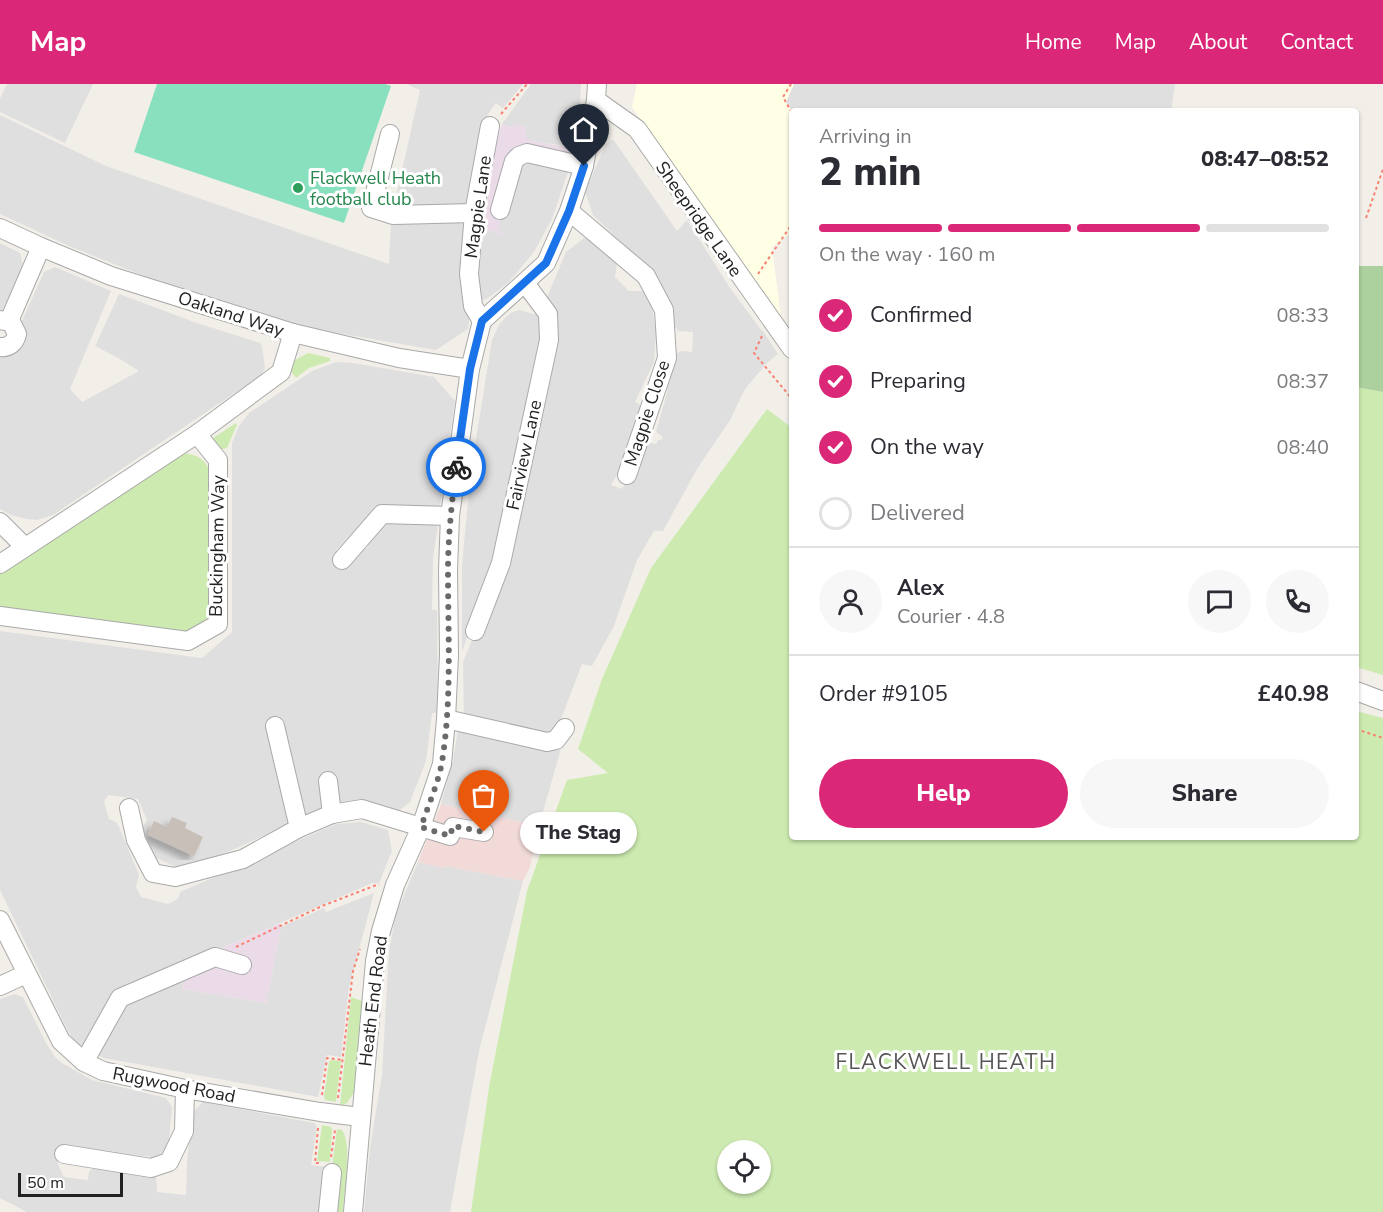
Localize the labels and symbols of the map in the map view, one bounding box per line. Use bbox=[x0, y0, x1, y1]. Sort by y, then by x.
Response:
pin bbox=[558, 104, 609, 166]
street label: Magpie Lane bbox=[459, 154, 497, 260]
street label: Sheepridge Lane bbox=[650, 156, 748, 282]
place label: Flackwell Heath football club bbox=[310, 166, 441, 211]
marker: Flackwell Heath football club bbox=[291, 181, 305, 195]
street label: Oakland Way bbox=[175, 286, 288, 343]
street label: Magpie Close bbox=[619, 357, 675, 469]
street label: Fairview Lane bbox=[501, 398, 547, 512]
courier bbox=[426, 437, 486, 497]
street label: Buckingham Way bbox=[204, 474, 230, 617]
pin bbox=[458, 770, 509, 832]
callout: The Stag bbox=[520, 811, 637, 853]
street label: Heath End Road bbox=[353, 934, 393, 1068]
district label: FLACKWELL HEATH bbox=[836, 1048, 1056, 1076]
street label: Rugwood Road bbox=[110, 1061, 238, 1109]
scale bar bbox=[18, 1170, 123, 1198]

